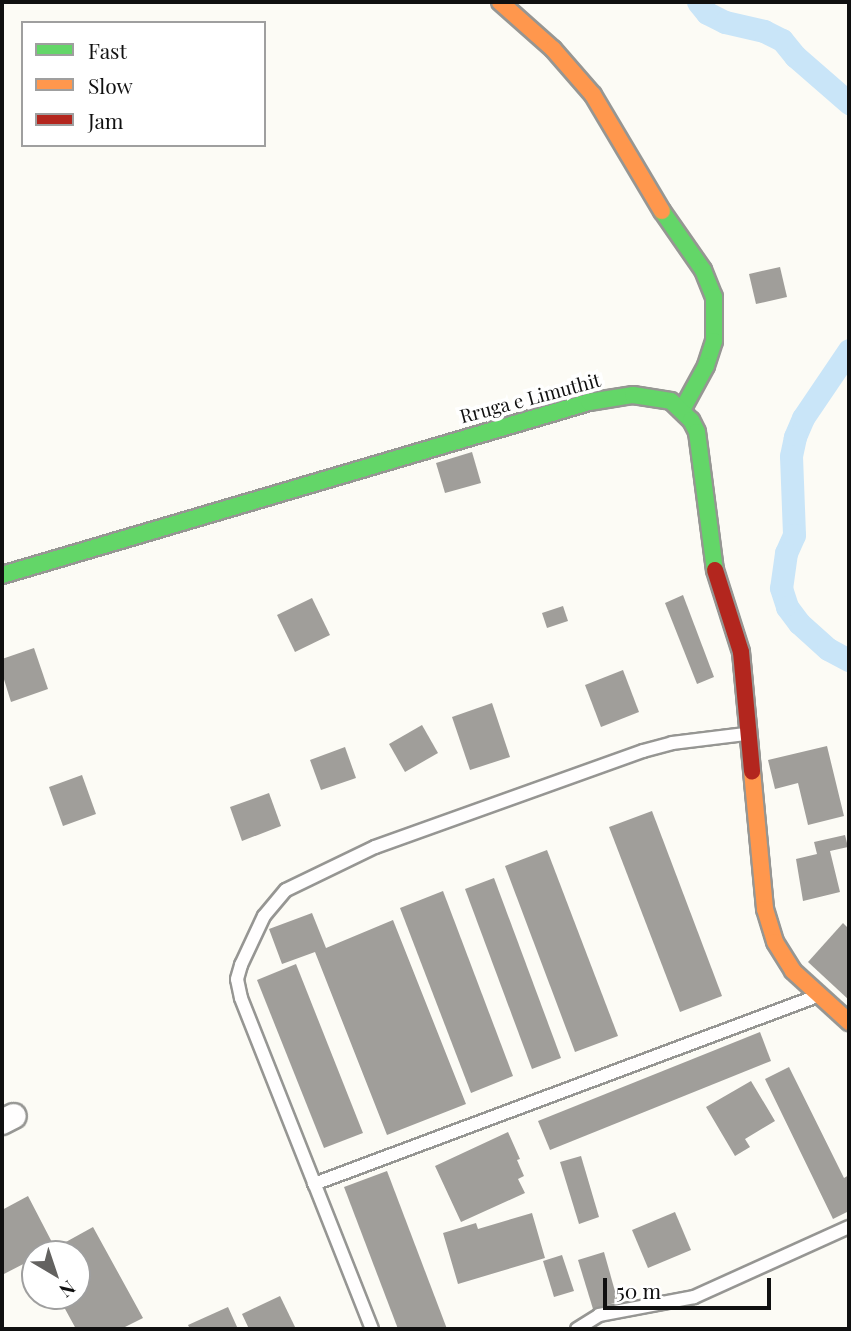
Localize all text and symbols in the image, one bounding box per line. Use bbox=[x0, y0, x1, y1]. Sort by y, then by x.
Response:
legend bbox=[21, 21, 266, 147]
text: Fast bbox=[88, 36, 127, 64]
text: Slow bbox=[88, 71, 133, 99]
text: Jam bbox=[88, 106, 124, 134]
street label: Rruga e Limuthit bbox=[457, 368, 603, 428]
north arrow bbox=[21, 1240, 91, 1310]
scale bar bbox=[606, 1264, 774, 1308]
text: N bbox=[54, 1275, 81, 1304]
text: 50 m bbox=[616, 1276, 661, 1304]

